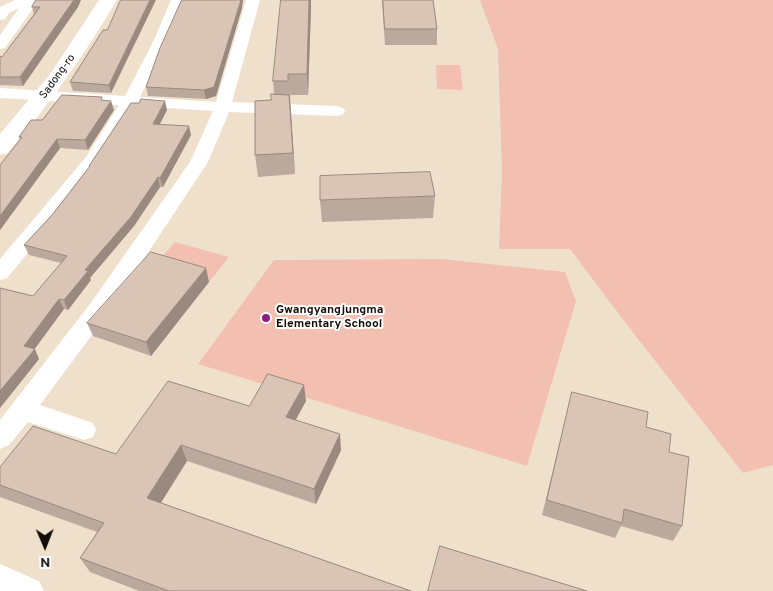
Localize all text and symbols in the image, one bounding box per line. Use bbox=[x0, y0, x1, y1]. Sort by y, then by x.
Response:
street label: Sadong-ro bbox=[37, 52, 79, 102]
place label: Gwangyangjungma Elementary School bbox=[276, 304, 384, 332]
marker: Gwangyangjungma Elementary School bbox=[260, 312, 272, 324]
north arrow bbox=[20, 521, 70, 571]
text: N bbox=[40, 553, 50, 570]

